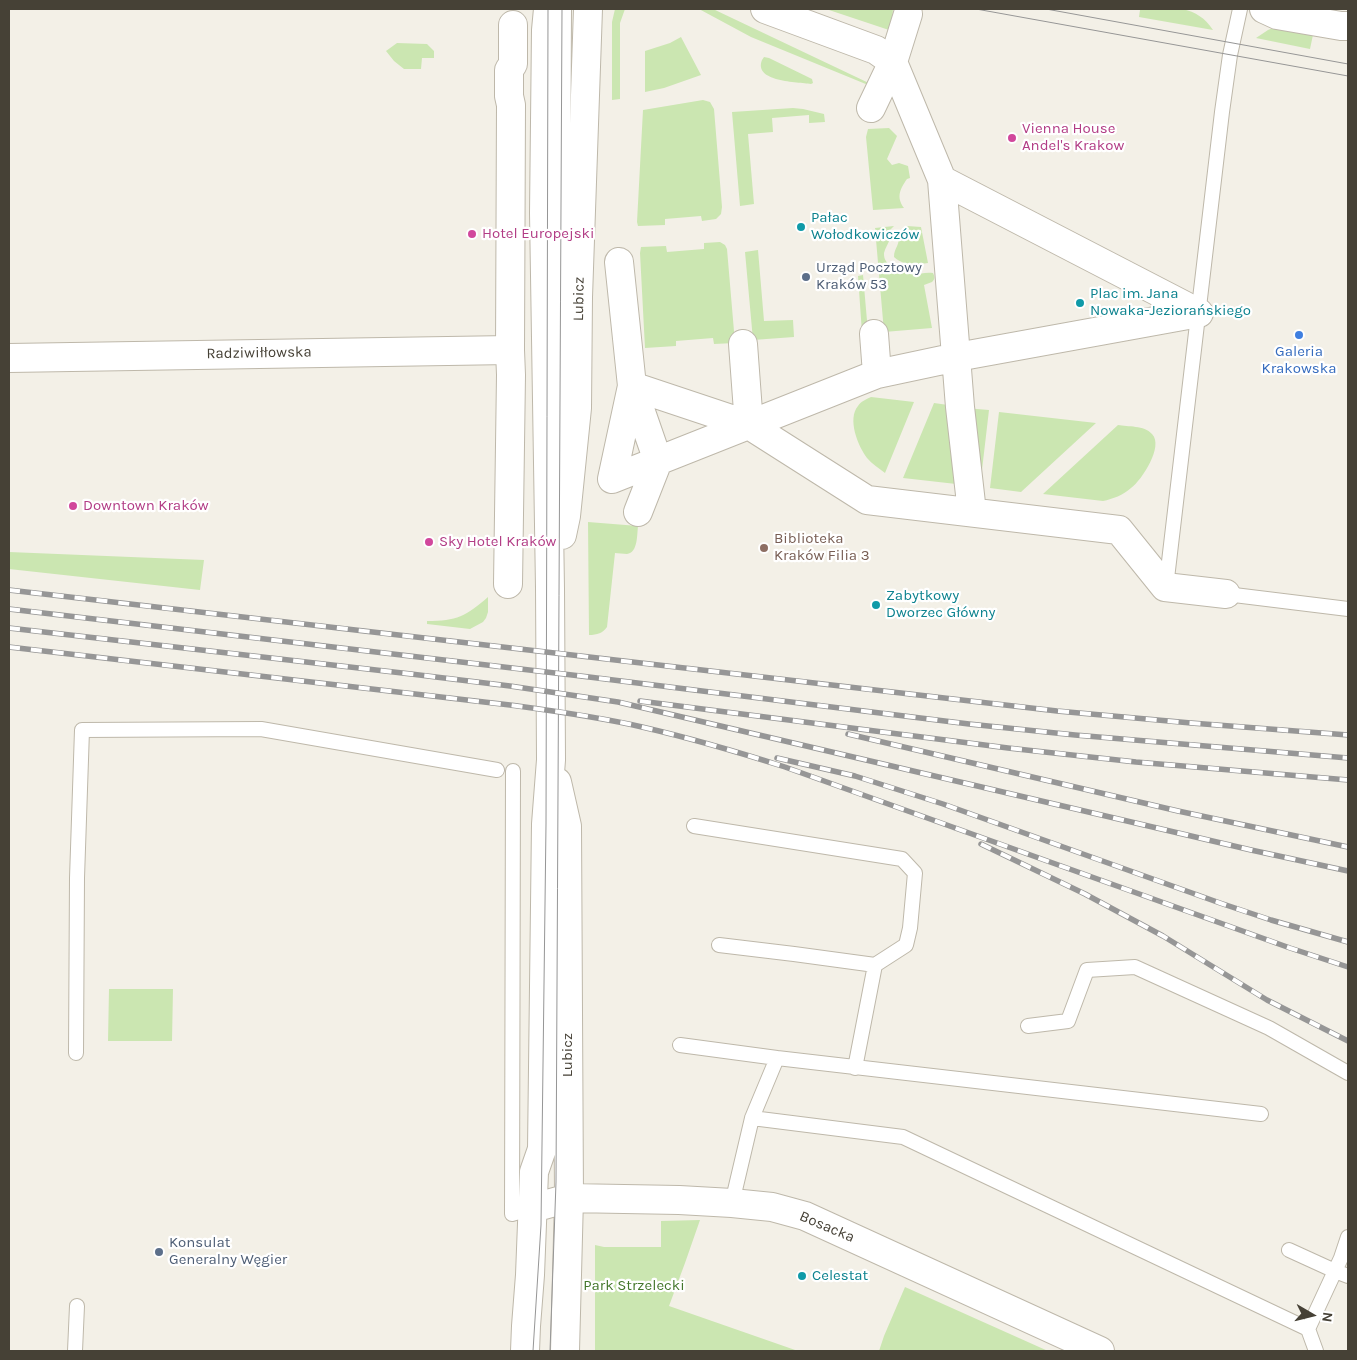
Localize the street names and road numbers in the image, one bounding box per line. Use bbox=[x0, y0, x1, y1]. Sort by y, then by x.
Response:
street label: Lubicz bbox=[570, 277, 588, 321]
street label: Radziwiłłowska bbox=[206, 343, 312, 363]
street label: Lubicz bbox=[559, 1033, 577, 1077]
street label: Bosacka bbox=[797, 1207, 857, 1247]

